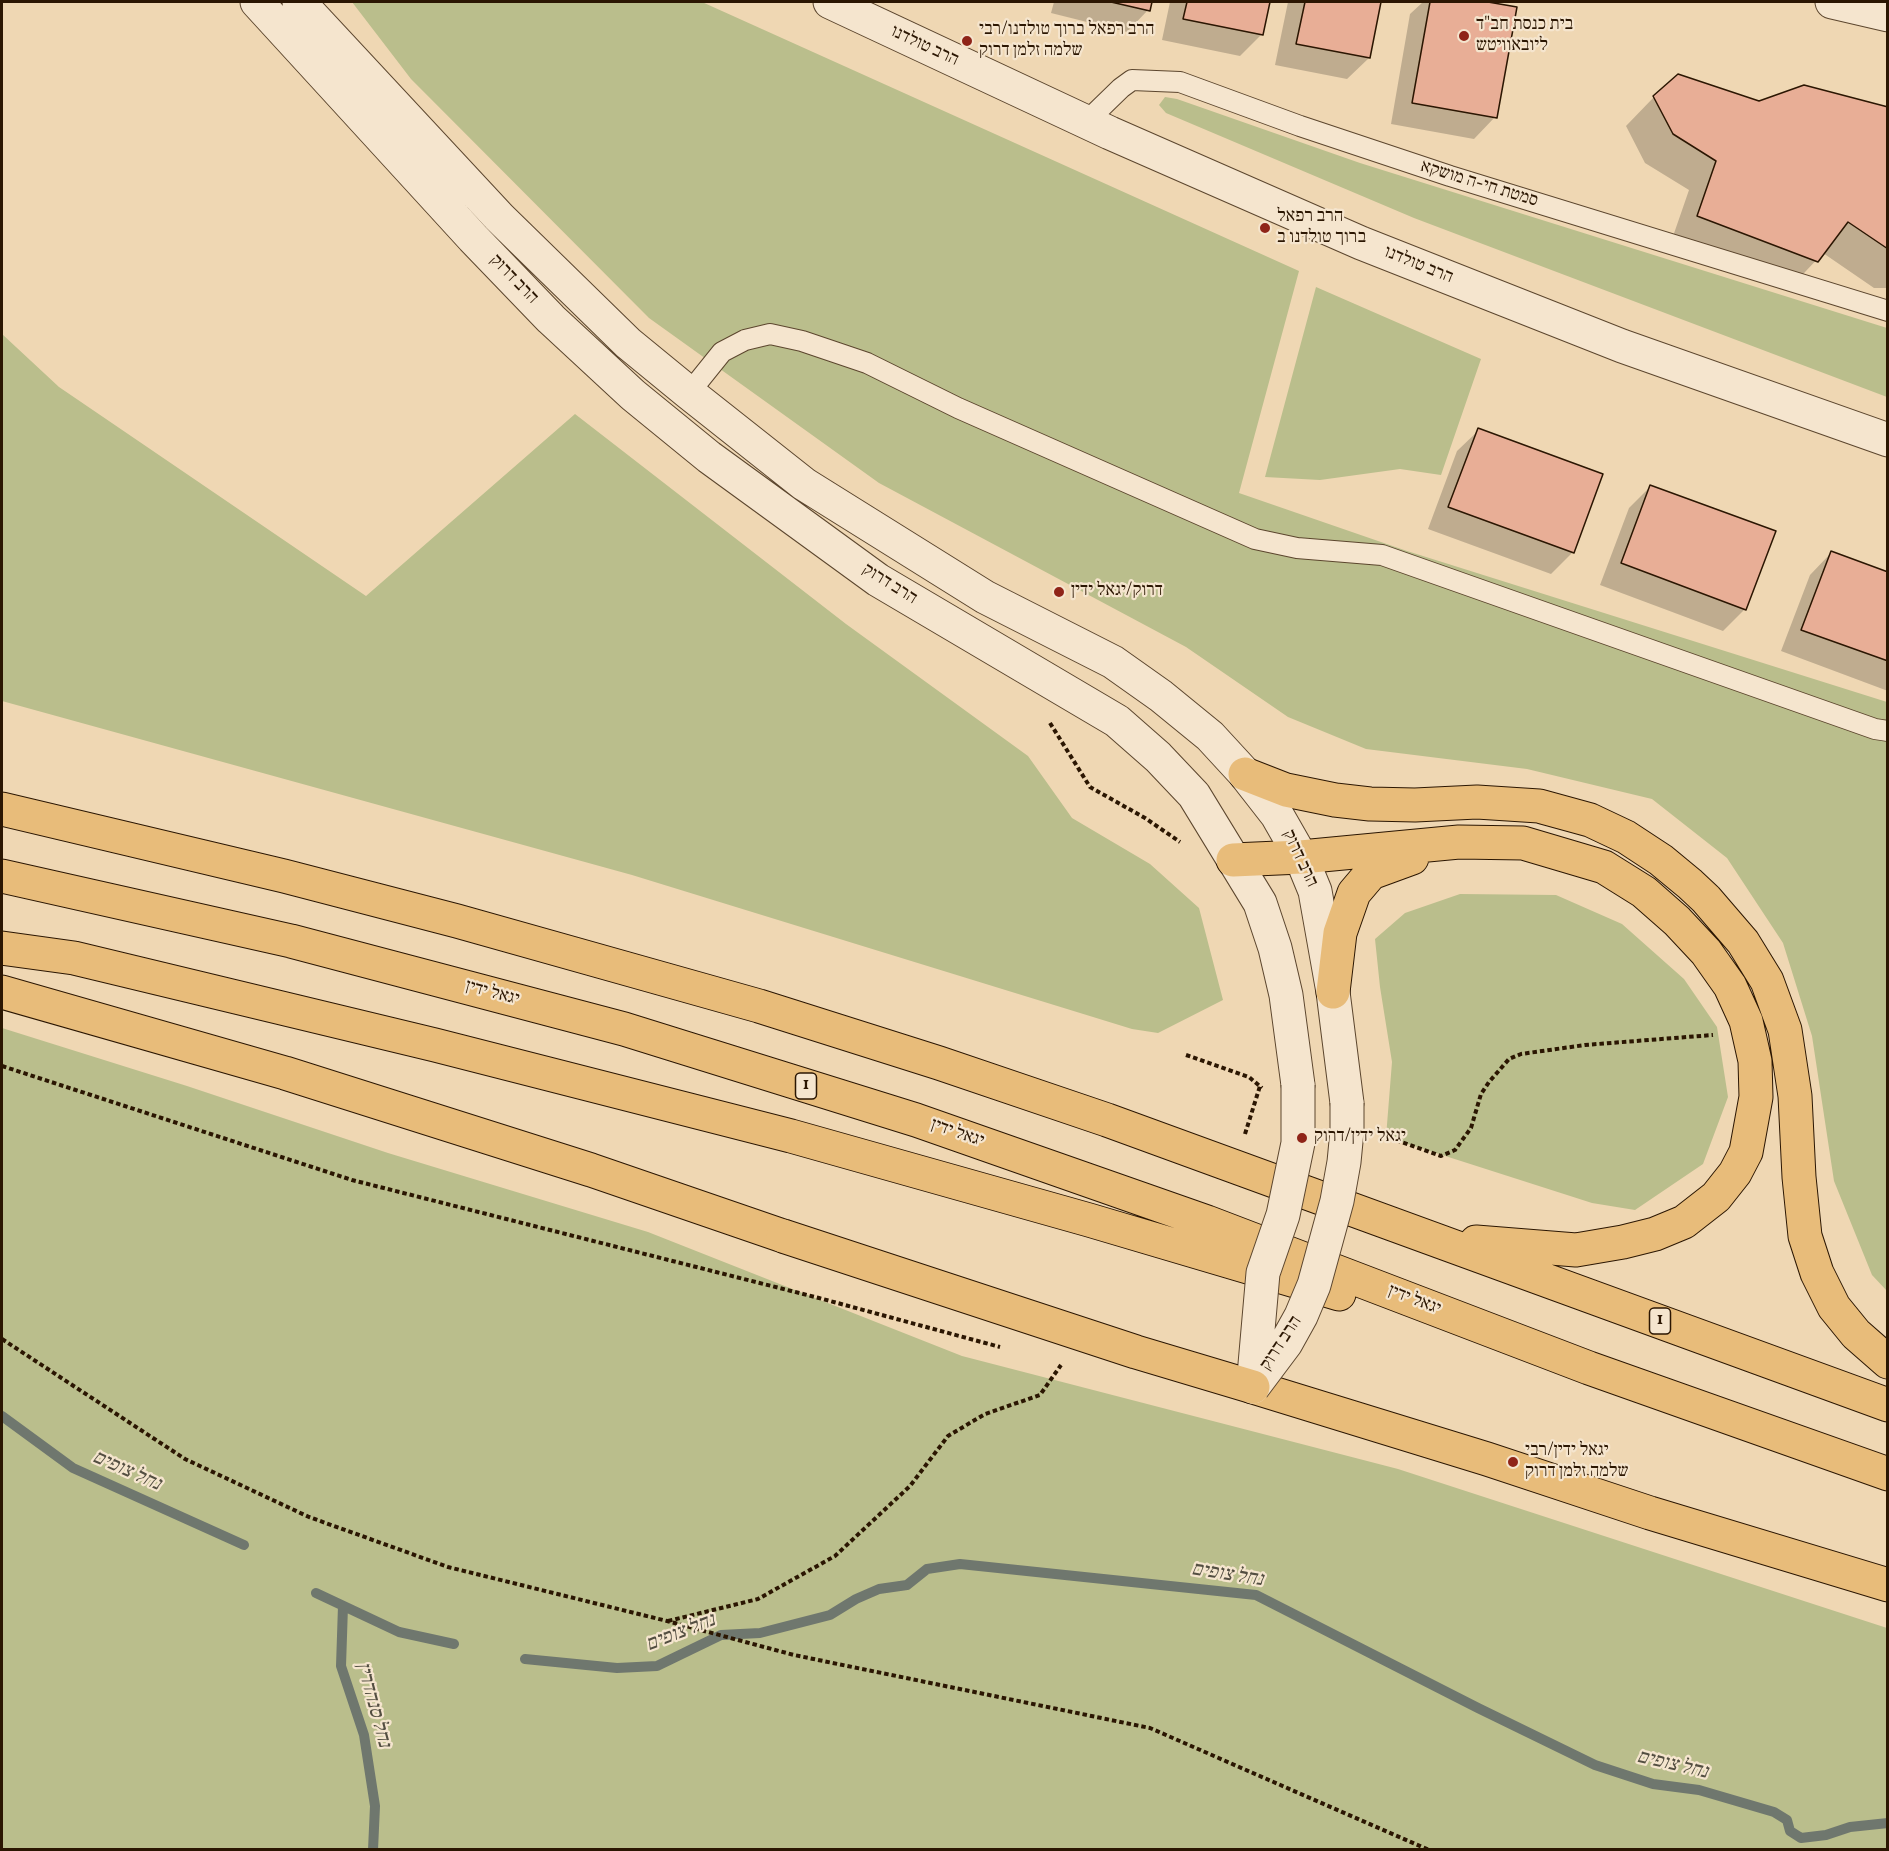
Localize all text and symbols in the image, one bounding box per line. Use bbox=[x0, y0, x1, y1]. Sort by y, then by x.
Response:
place label: בית כנסת חב"ד ליובאוויטש bbox=[1476, 15, 1573, 57]
place label: הרב רפאל ברוך טולדנו/רבי שלמה זלמן דרוק bbox=[979, 20, 1155, 63]
street label: הרב טולדנו bbox=[886, 22, 962, 72]
marker: בית כנסת חב"ד ליובאוויטש bbox=[1457, 29, 1471, 43]
marker: הרב רפאל ברוך טולדנו/רבי שלמה זלמן דרוק bbox=[960, 34, 974, 48]
street label: סמטת חי-ה מושקא bbox=[1418, 157, 1540, 213]
place label: הרב רפאל ברוך טולדנו ב bbox=[1277, 207, 1366, 250]
marker: הרב רפאל ברוך טולדנו ב bbox=[1258, 221, 1272, 235]
street label: הרב טולדנו bbox=[1380, 242, 1456, 290]
street label: הרב דרוק bbox=[484, 251, 542, 309]
street label: הרב דרוק bbox=[857, 560, 921, 610]
place label: דרוק/יגאל ידין bbox=[1071, 581, 1163, 603]
marker: דרוק/יגאל ידין bbox=[1052, 585, 1066, 599]
street label: הרב דרוק bbox=[1276, 827, 1322, 891]
street label: יגאל ידין bbox=[463, 976, 521, 1012]
road number: 1 bbox=[796, 1073, 816, 1099]
street label: יגאל ידין bbox=[928, 1115, 986, 1153]
place label: יגאל ידין/דרוק bbox=[1314, 1127, 1406, 1149]
marker: יגאל ידין/דרוק bbox=[1295, 1131, 1309, 1145]
street label: יגאל ידין bbox=[1385, 1281, 1443, 1321]
road number: 1 bbox=[1650, 1308, 1670, 1334]
street label: הרב דרוק bbox=[1256, 1313, 1308, 1375]
place label: יגאל ידין/רבי שלמה זלמן דרוק bbox=[1525, 1441, 1629, 1484]
water label: נחל צופים bbox=[88, 1446, 164, 1498]
marker: יגאל ידין/רבי שלמה זלמן דרוק bbox=[1506, 1455, 1520, 1469]
water label: נחל צופים bbox=[1189, 1558, 1265, 1594]
water label: נחל צופים bbox=[643, 1610, 719, 1658]
water label: נחל סנהדרין bbox=[349, 1660, 395, 1750]
water label: נחל צופים bbox=[1634, 1746, 1710, 1786]

